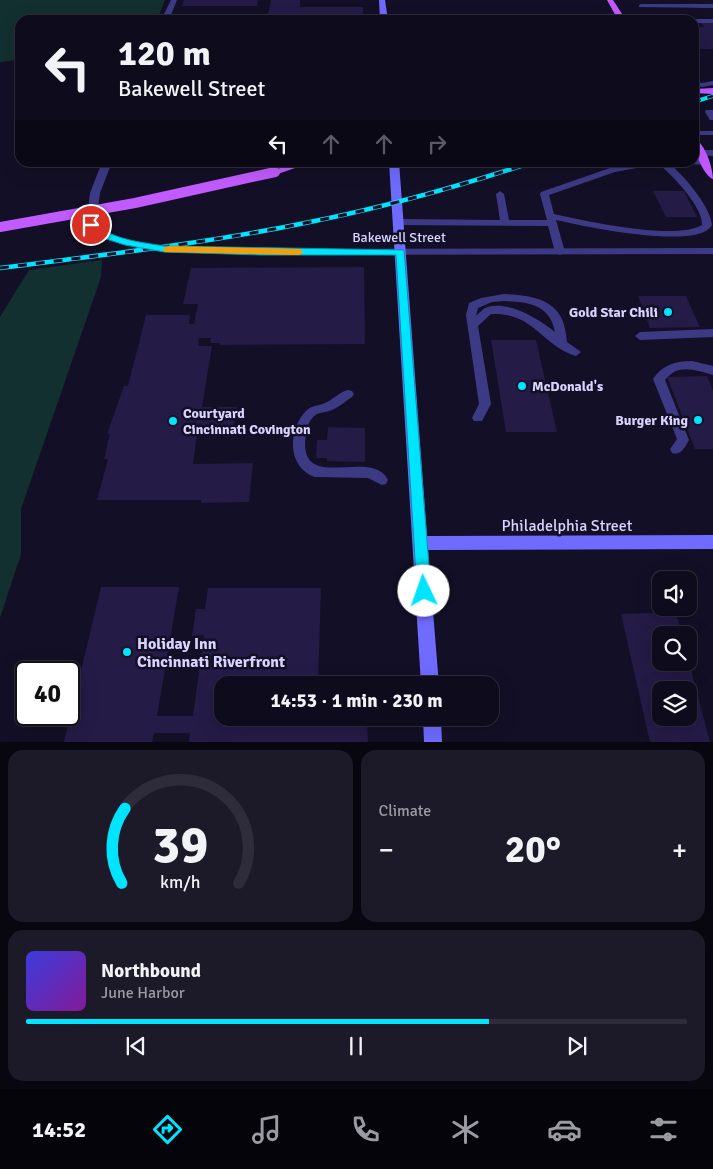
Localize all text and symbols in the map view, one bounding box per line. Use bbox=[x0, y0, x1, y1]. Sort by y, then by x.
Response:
text: 120 m bbox=[118, 32, 211, 75]
icon: left bbox=[35, 35, 100, 100]
text: Bakewell Street bbox=[118, 75, 265, 102]
icon: left bbox=[264, 130, 292, 158]
icon: ahead bbox=[317, 130, 345, 158]
icon: ahead bbox=[370, 130, 398, 158]
icon: right bbox=[423, 130, 451, 158]
pin bbox=[70, 204, 112, 246]
icon: arrive bbox=[77, 211, 105, 239]
street label: Bakewell Street bbox=[352, 229, 446, 246]
place label: Gold Star Chili bbox=[569, 304, 658, 321]
marker: Gold Star Chili bbox=[662, 306, 674, 318]
place label: McDonald's bbox=[532, 378, 603, 395]
marker: McDonald's bbox=[516, 380, 528, 392]
place label: Courtyard Cincinnati Covington bbox=[183, 405, 311, 438]
place label: Burger King bbox=[615, 412, 688, 429]
marker: Burger King bbox=[692, 414, 704, 426]
marker: Courtyard Cincinnati Covington bbox=[167, 415, 179, 427]
street label: Philadelphia Street bbox=[502, 516, 633, 536]
position arrow bbox=[397, 564, 449, 616]
map controls bbox=[652, 571, 697, 726]
button: sound bbox=[652, 571, 697, 616]
button: search bbox=[652, 626, 697, 671]
place label: Holiday Inn Cincinnati Riverfront bbox=[137, 634, 285, 672]
marker: Holiday Inn Cincinnati Riverfront bbox=[121, 646, 133, 658]
speed limit sign: 40 bbox=[15, 661, 80, 726]
button: layers bbox=[652, 681, 697, 726]
text: 14:53 · 1 min · 230 m bbox=[270, 689, 443, 713]
text: Climate bbox=[379, 801, 431, 821]
text: 39 bbox=[152, 813, 208, 877]
text: 20° bbox=[505, 826, 561, 873]
text: − bbox=[379, 833, 394, 867]
text: + bbox=[672, 833, 687, 867]
text: km/h bbox=[160, 871, 200, 893]
text: Northbound bbox=[101, 959, 201, 983]
text: June Harbor bbox=[101, 983, 185, 1003]
icon: previous bbox=[122, 1032, 150, 1060]
icon: pause bbox=[342, 1032, 370, 1060]
icon: next bbox=[563, 1032, 591, 1060]
icon: directions bbox=[150, 1112, 185, 1147]
icon: music bbox=[249, 1112, 284, 1147]
icon: phone bbox=[348, 1112, 383, 1147]
icon: climate bbox=[448, 1112, 483, 1147]
icon: car bbox=[547, 1112, 582, 1147]
icon: filters bbox=[646, 1112, 681, 1147]
text: 14:52 bbox=[32, 1116, 86, 1143]

